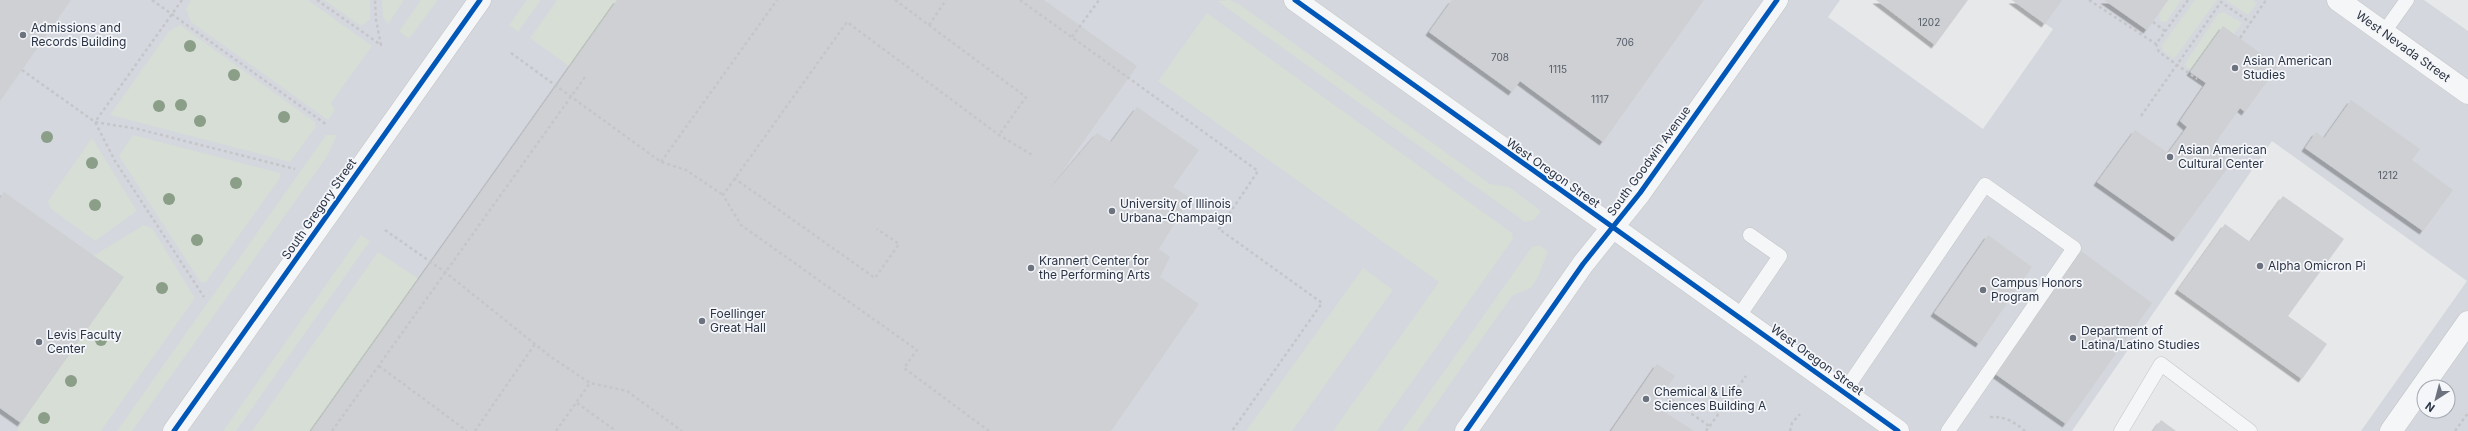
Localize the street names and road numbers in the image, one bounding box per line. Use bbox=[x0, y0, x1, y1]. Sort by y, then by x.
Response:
street label: West Nevada Street bbox=[2353, 7, 2454, 85]
street label: South Goodwin Avenue bbox=[1604, 103, 1694, 219]
street label: West Oregon Street bbox=[1503, 135, 1603, 211]
street label: South Gregory Street bbox=[278, 155, 359, 262]
street label: West Oregon Street bbox=[1768, 321, 1867, 398]

